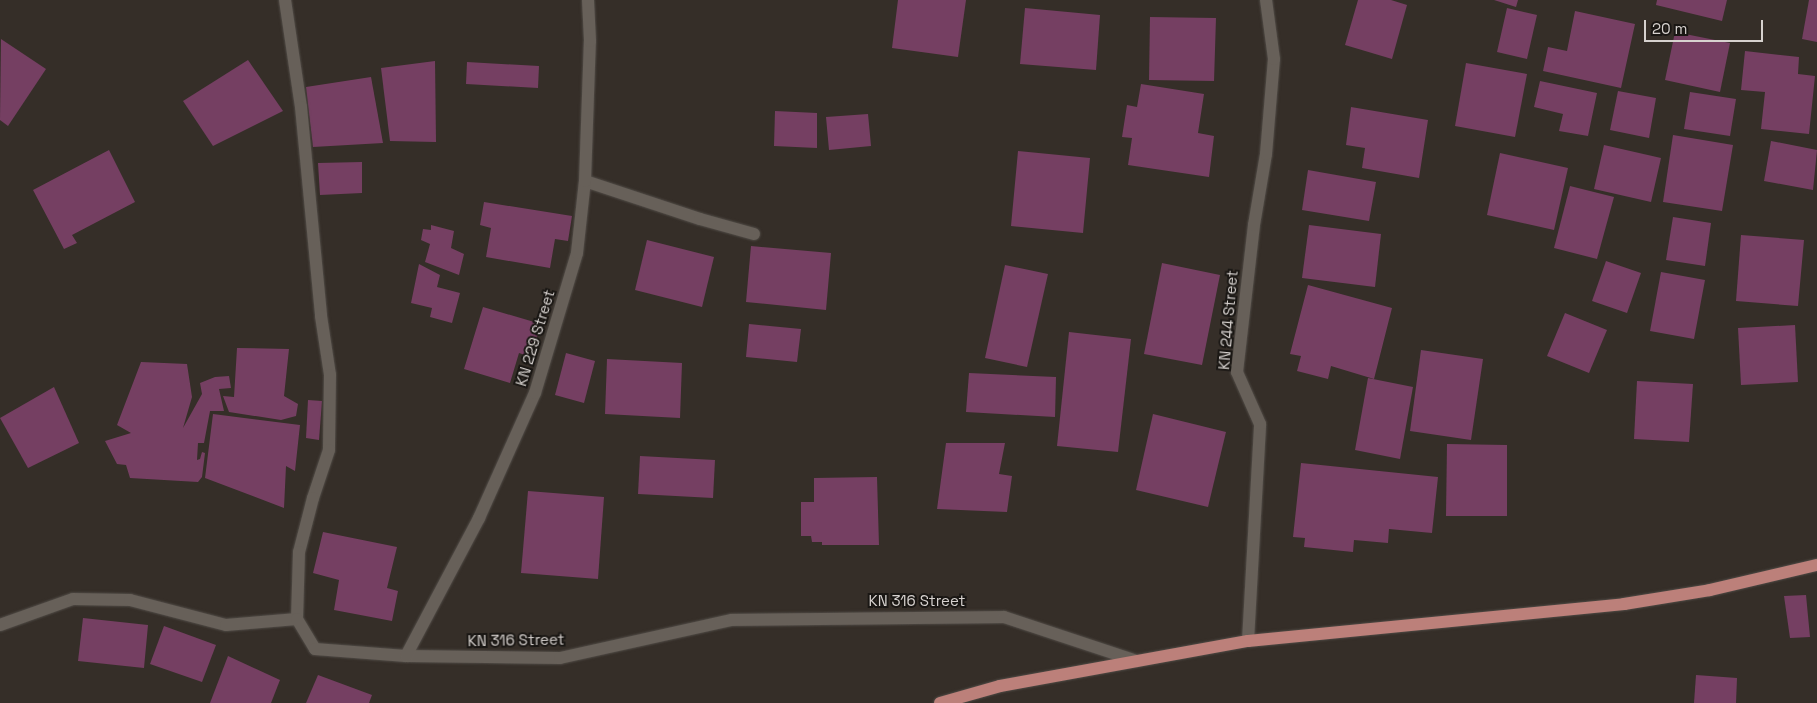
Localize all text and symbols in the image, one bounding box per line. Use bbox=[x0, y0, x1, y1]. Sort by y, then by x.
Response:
scale bar bbox=[1647, 10, 1766, 42]
text: 20 m bbox=[1652, 19, 1687, 38]
street label: KN 244 Street bbox=[1215, 269, 1241, 371]
street label: KN 229 Street bbox=[512, 288, 558, 388]
street label: KN 316 Street bbox=[869, 592, 965, 610]
street label: KN 316 Street bbox=[467, 630, 565, 650]

